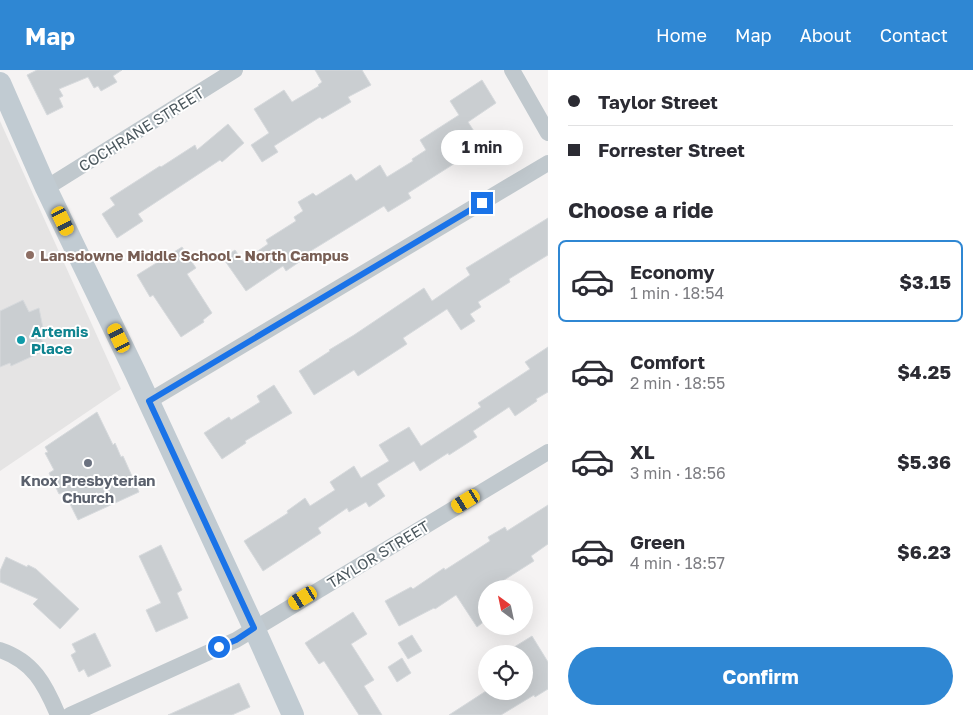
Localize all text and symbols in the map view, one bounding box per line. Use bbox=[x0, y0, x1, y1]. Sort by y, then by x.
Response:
text: Map bbox=[25, 21, 75, 50]
text: Home bbox=[656, 24, 707, 46]
text: Map bbox=[735, 24, 772, 46]
text: About bbox=[800, 24, 852, 46]
text: Contact bbox=[880, 24, 948, 46]
street label: COCHRANE STREET bbox=[75, 83, 207, 175]
text: Taylor Street bbox=[598, 90, 718, 113]
callout: 1 min bbox=[441, 131, 523, 166]
text: 1 min bbox=[462, 137, 502, 157]
text: Forrester Street bbox=[598, 138, 745, 161]
route end bbox=[471, 192, 493, 214]
text: Choose a ride bbox=[568, 196, 714, 223]
car bbox=[49, 204, 76, 238]
place label: Lansdowne Middle School - North Campus bbox=[40, 246, 349, 264]
marker: Lansdowne Middle School - North Campus bbox=[24, 249, 36, 261]
icon: car bbox=[570, 259, 615, 304]
text: Economy bbox=[630, 260, 715, 283]
text: $3.15 bbox=[899, 270, 951, 293]
text: 1 min · 18:54 bbox=[630, 283, 724, 303]
car bbox=[105, 321, 132, 355]
place label: Artemis Place bbox=[31, 322, 88, 357]
marker: Artemis Place bbox=[15, 334, 27, 346]
icon: car bbox=[570, 349, 615, 394]
text: Comfort bbox=[630, 350, 705, 373]
text: $4.25 bbox=[897, 360, 951, 383]
text: 2 min · 18:55 bbox=[630, 373, 725, 393]
icon: car bbox=[570, 439, 615, 484]
text: XL bbox=[630, 440, 655, 463]
text: $5.36 bbox=[897, 450, 951, 473]
marker: Knox Presbyterian Church bbox=[82, 457, 94, 469]
text: 3 min · 18:56 bbox=[630, 463, 726, 483]
place label: Knox Presbyterian Church bbox=[21, 471, 155, 506]
car bbox=[449, 487, 482, 515]
street label: TAYLOR STREET bbox=[324, 516, 432, 592]
icon: car bbox=[570, 529, 615, 574]
text: Green bbox=[630, 530, 685, 553]
text: $6.23 bbox=[897, 540, 951, 563]
text: 4 min · 18:57 bbox=[630, 553, 725, 573]
north arrow bbox=[478, 580, 532, 635]
map controls bbox=[478, 580, 533, 700]
car bbox=[286, 584, 319, 612]
route start bbox=[208, 636, 230, 658]
button: locate bbox=[478, 645, 533, 700]
button: Confirm bbox=[568, 647, 953, 705]

